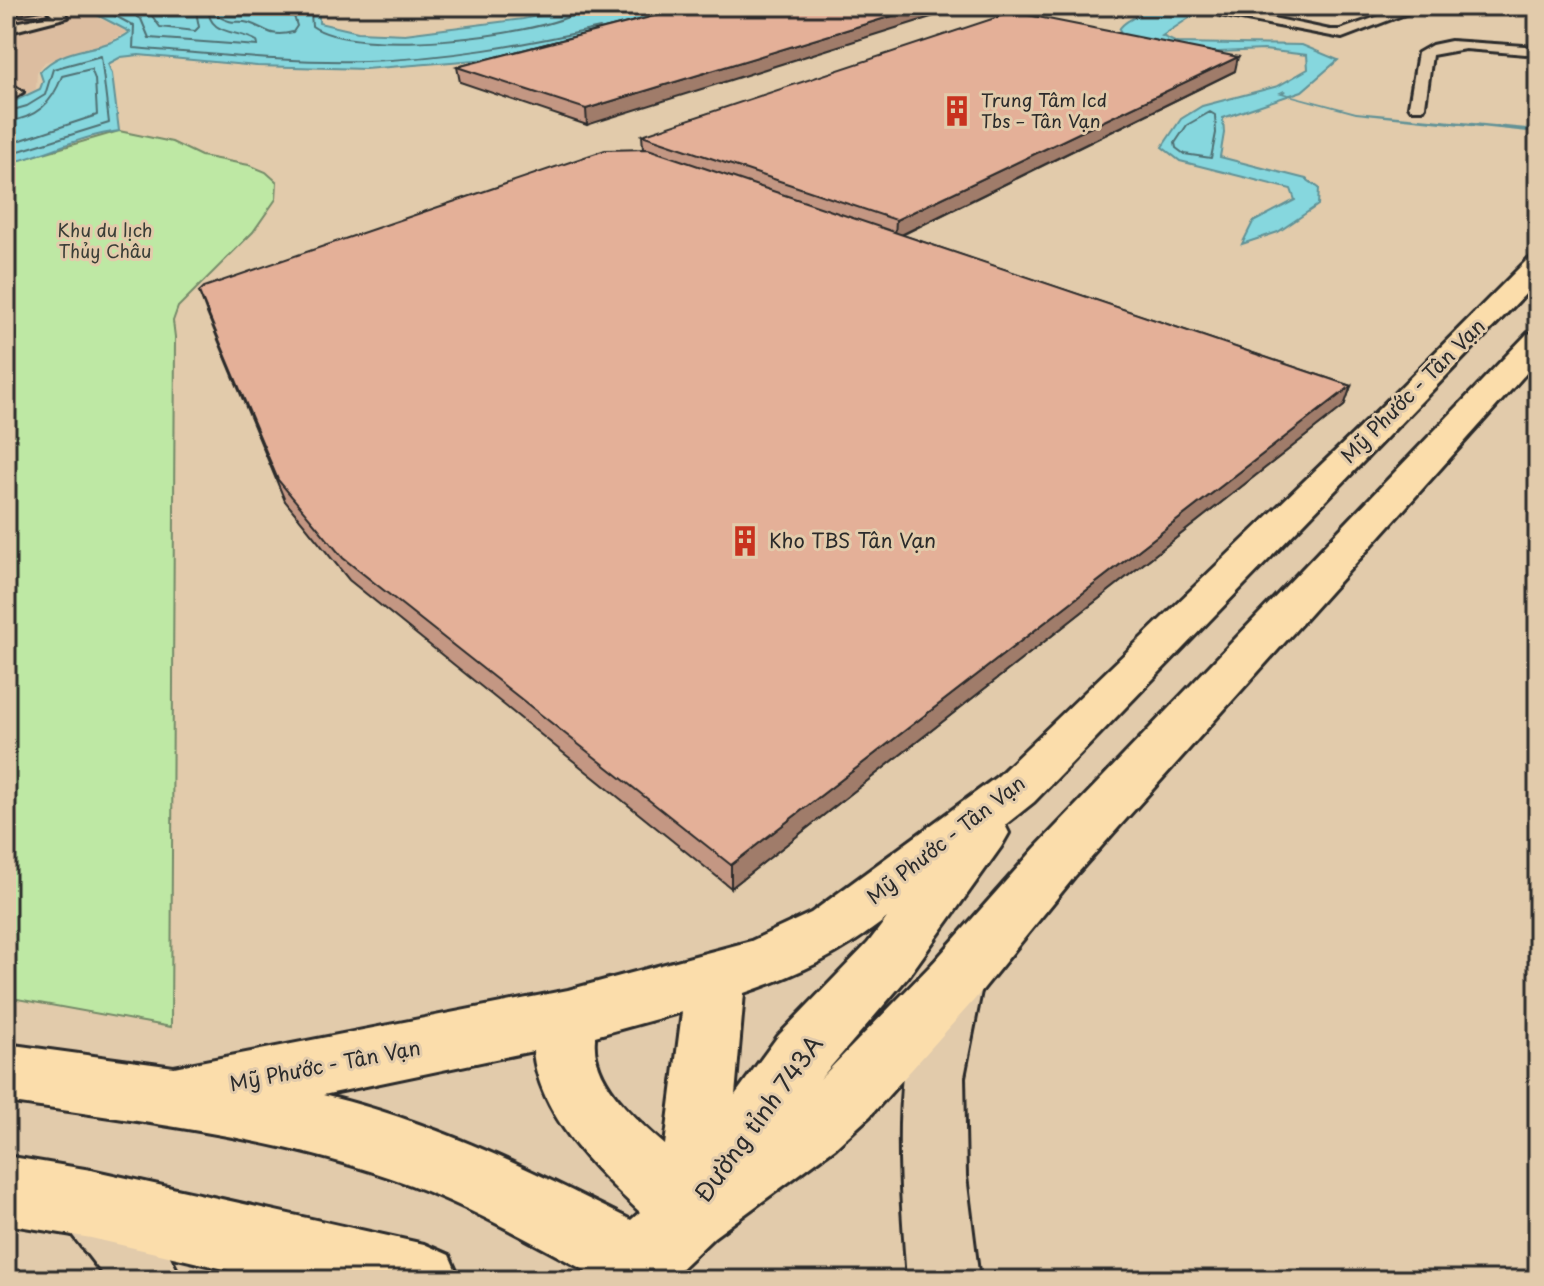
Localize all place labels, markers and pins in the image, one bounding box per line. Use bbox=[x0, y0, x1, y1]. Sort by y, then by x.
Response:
place label: Trung Tâm Icd Tbs – Tân Vạn bbox=[981, 86, 1107, 134]
building icon: Trung Tâm Icd Tbs – Tân Vạn bbox=[940, 94, 974, 128]
building icon: Kho TBS Tân Vạn bbox=[728, 524, 762, 558]
place label: Kho TBS Tân Vạn bbox=[769, 525, 936, 555]

